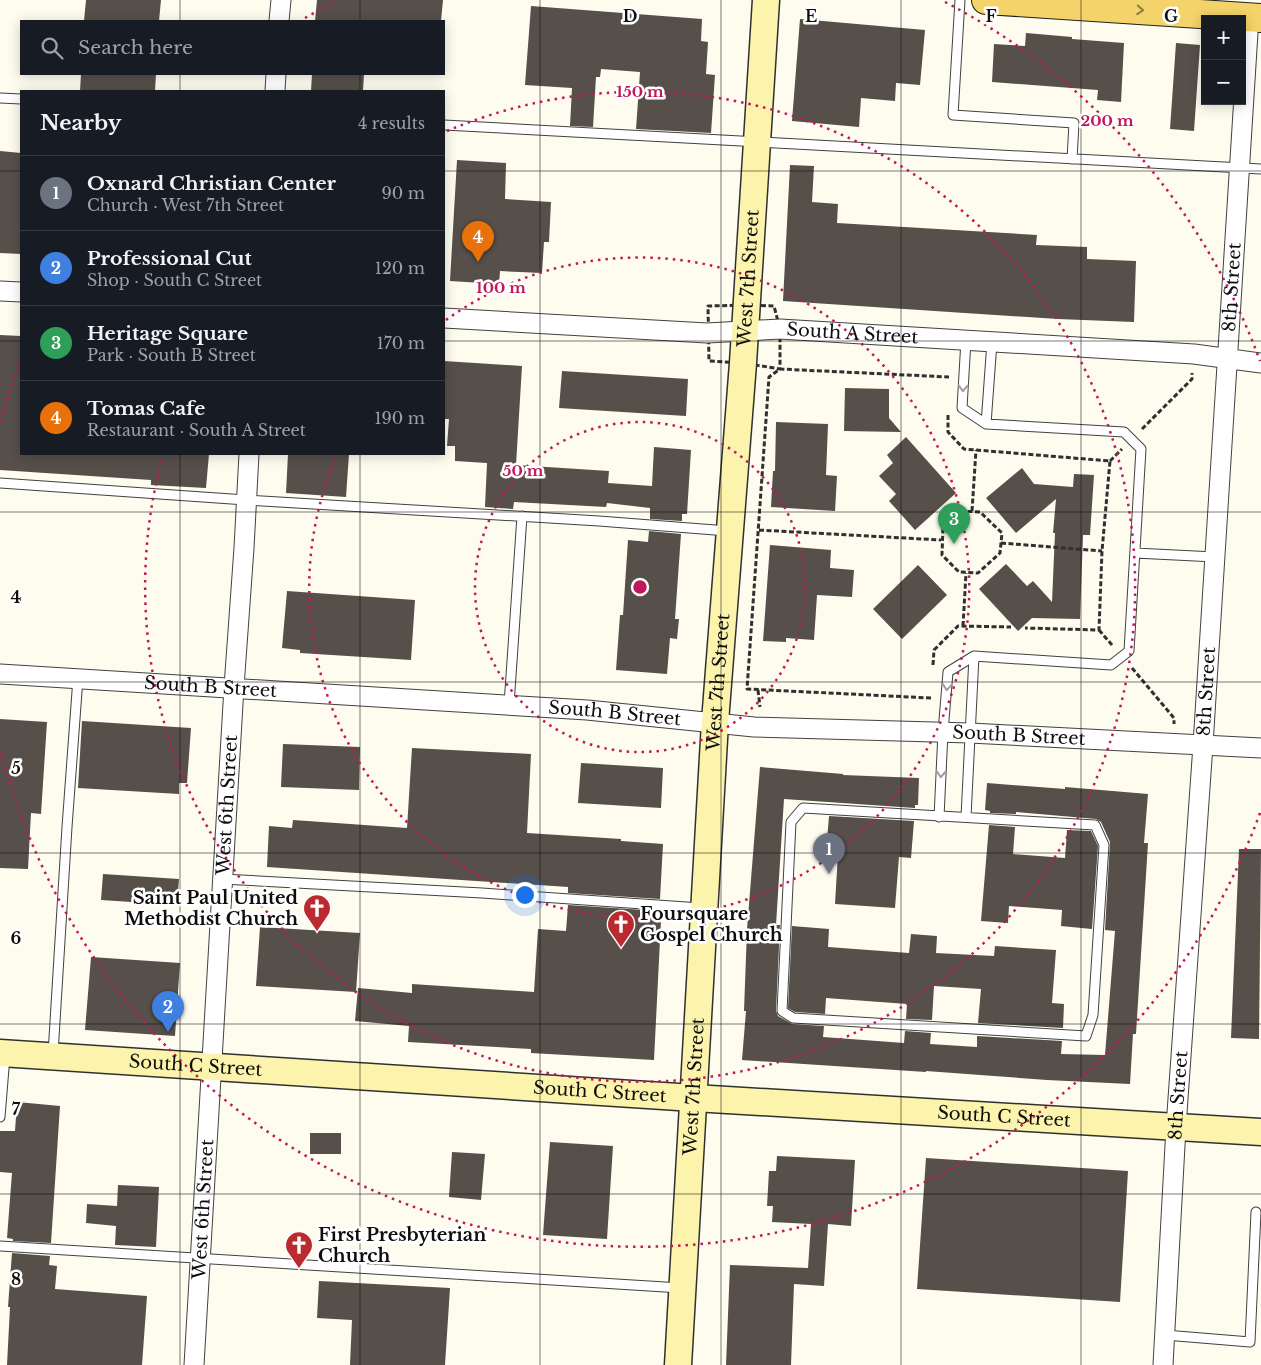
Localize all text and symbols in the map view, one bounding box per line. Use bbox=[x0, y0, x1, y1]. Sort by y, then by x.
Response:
one-way arrow bbox=[1136, 4, 1144, 15]
text: D bbox=[623, 6, 637, 26]
text: E bbox=[805, 6, 817, 26]
text: F bbox=[985, 6, 997, 26]
text: G bbox=[1164, 6, 1178, 26]
map controls bbox=[1201, 15, 1246, 105]
button: + bbox=[1201, 15, 1246, 60]
search box bbox=[20, 20, 445, 75]
icon: search bbox=[38, 34, 66, 62]
text: Search here bbox=[78, 36, 193, 59]
button: − bbox=[1201, 60, 1246, 105]
text: 150 m bbox=[616, 82, 664, 101]
text: Nearby bbox=[40, 110, 121, 136]
text: 200 m bbox=[1081, 111, 1134, 130]
text: 4 results bbox=[358, 113, 425, 133]
text: Oxnard Christian Center bbox=[87, 172, 336, 195]
text: 1 bbox=[53, 183, 59, 203]
text: 90 m bbox=[382, 183, 425, 203]
text: Church · West 7th Street bbox=[87, 195, 284, 215]
street label: West 7th Street bbox=[733, 209, 764, 349]
pin: 4 bbox=[462, 221, 494, 262]
street label: 8th Street bbox=[1218, 242, 1246, 333]
text: Professional Cut bbox=[87, 247, 252, 270]
text: 2 bbox=[51, 258, 61, 278]
text: 120 m bbox=[375, 258, 425, 278]
text: Shop · South C Street bbox=[87, 270, 262, 290]
text: 100 m bbox=[476, 278, 526, 297]
street label: South A Street bbox=[786, 318, 919, 348]
text: Heritage Square bbox=[87, 322, 248, 345]
text: 3 bbox=[51, 333, 61, 353]
text: 170 m bbox=[377, 333, 425, 353]
text: Park · South B Street bbox=[87, 345, 256, 365]
one-way arrow bbox=[958, 385, 969, 393]
text: Tomas Cafe bbox=[87, 397, 205, 420]
text: 4 bbox=[51, 408, 61, 428]
text: 190 m bbox=[374, 408, 425, 428]
text: Restaurant · South A Street bbox=[87, 420, 306, 440]
text: 50 m bbox=[503, 461, 544, 480]
pin: 3 bbox=[938, 503, 970, 544]
centre of rings bbox=[631, 578, 649, 596]
text: 4 bbox=[11, 587, 21, 607]
street label: West 7th Street bbox=[702, 612, 734, 753]
street label: 8th Street bbox=[1193, 646, 1220, 737]
street label: South B Street bbox=[144, 672, 278, 702]
one-way arrow bbox=[942, 683, 953, 691]
street label: South B Street bbox=[548, 697, 682, 731]
street label: South B Street bbox=[952, 722, 1086, 750]
street label: West 6th Street bbox=[212, 734, 242, 877]
text: 5 bbox=[11, 758, 21, 778]
one-way arrow bbox=[936, 771, 946, 779]
pin: 1 bbox=[813, 833, 845, 874]
your location bbox=[512, 882, 538, 908]
place label: Saint Paul United Methodist Church bbox=[124, 887, 298, 930]
church icon: Saint Paul United Methodist Church bbox=[302, 893, 332, 932]
place label: Foursquare Gospel Church bbox=[640, 903, 783, 946]
church icon: Foursquare Gospel Church bbox=[606, 909, 636, 948]
text: 6 bbox=[11, 928, 22, 948]
pin: 2 bbox=[152, 991, 184, 1032]
street label: West 7th Street bbox=[679, 1017, 709, 1157]
street label: South C Street bbox=[128, 1050, 263, 1081]
street label: 8th Street bbox=[1164, 1050, 1192, 1141]
street label: South C Street bbox=[532, 1077, 667, 1107]
text: 7 bbox=[12, 1099, 21, 1119]
street label: South C Street bbox=[937, 1102, 1072, 1132]
street label: West 6th Street bbox=[188, 1138, 218, 1281]
place label: First Presbyterian Church bbox=[318, 1224, 486, 1267]
church icon: First Presbyterian Church bbox=[284, 1230, 314, 1269]
text: 8 bbox=[11, 1269, 21, 1289]

